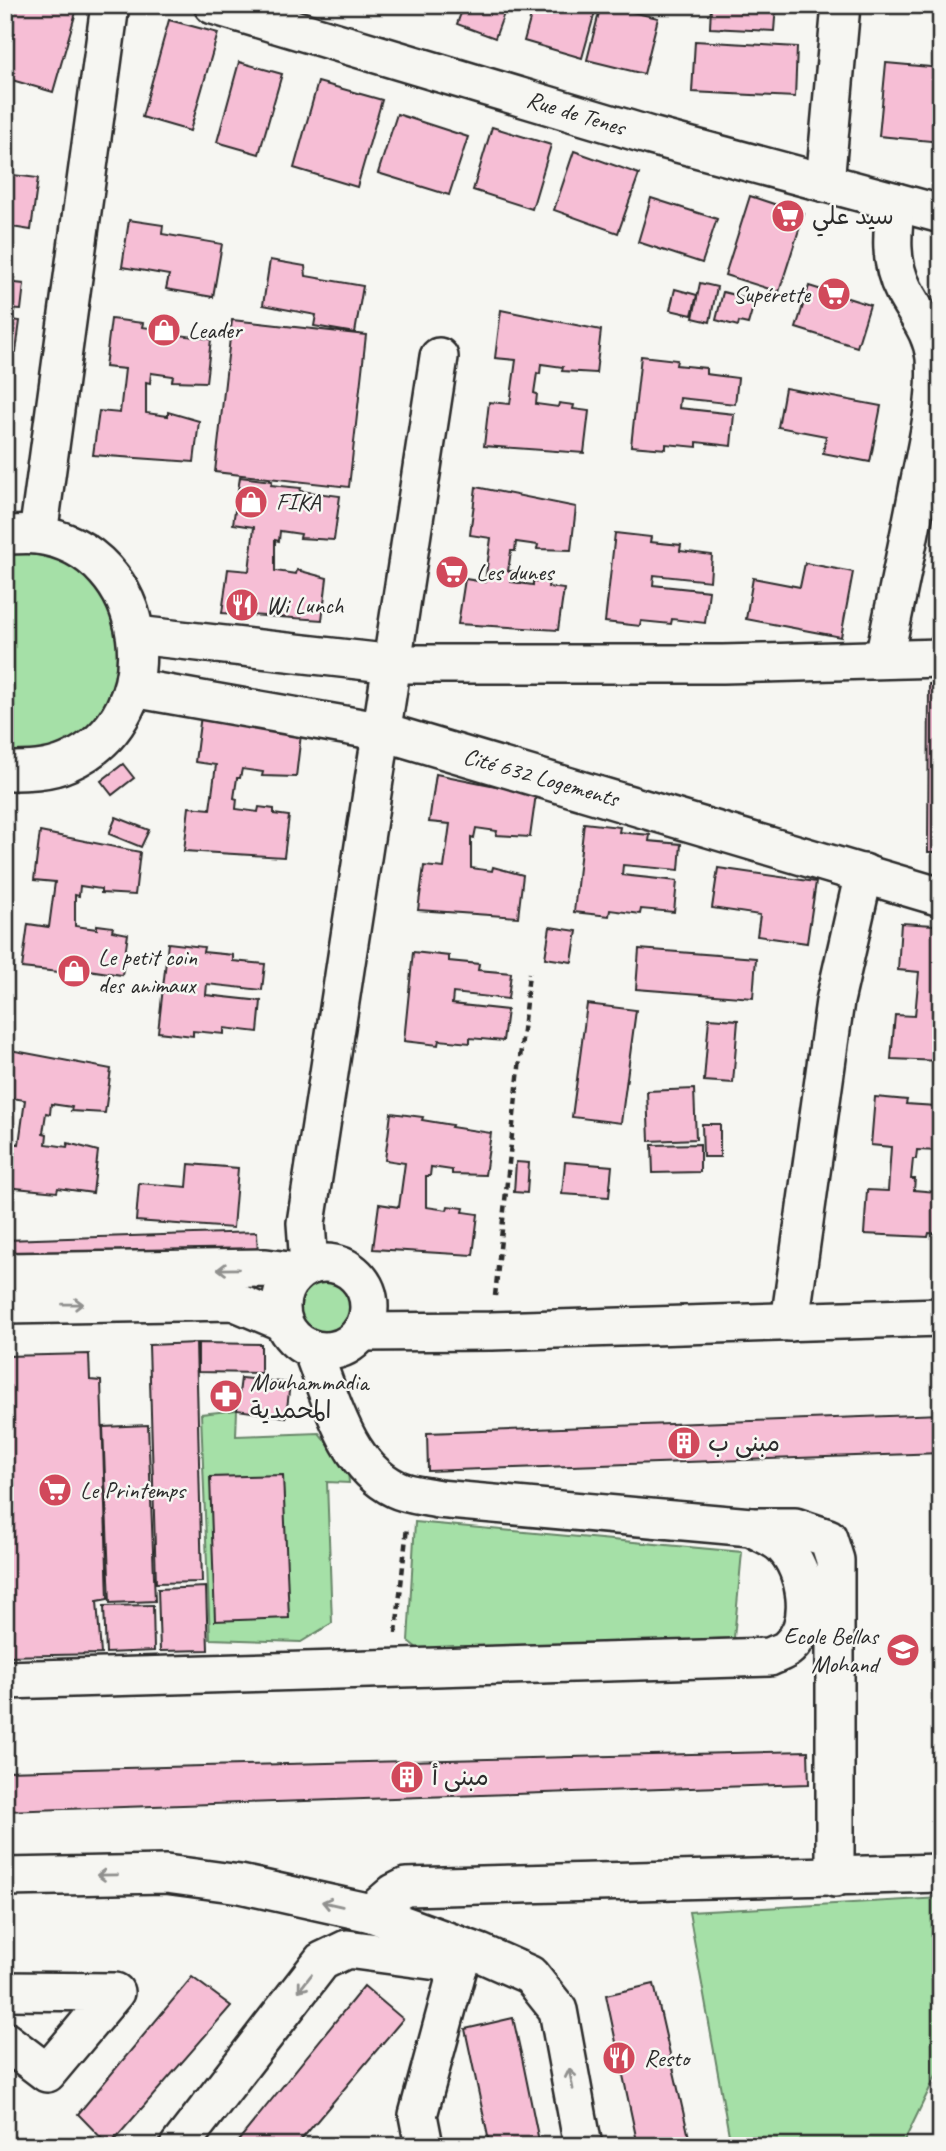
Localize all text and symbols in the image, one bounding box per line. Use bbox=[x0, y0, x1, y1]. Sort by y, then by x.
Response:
street label: Rue de Tenes bbox=[523, 84, 630, 143]
supermarket icon: سيد علي bbox=[769, 197, 807, 235]
place label: سيد علي bbox=[812, 201, 894, 237]
supermarket icon: Supérette bbox=[815, 275, 853, 313]
place label: Supérette bbox=[733, 279, 812, 309]
shop icon: Leader bbox=[145, 311, 183, 349]
place label: Leader bbox=[188, 315, 244, 345]
shop icon: FIKA bbox=[232, 483, 270, 521]
place label: FIKA bbox=[276, 487, 322, 517]
supermarket icon: Les dunes bbox=[433, 553, 471, 591]
place label: Les dunes bbox=[476, 557, 556, 587]
restaurant icon: Wi Lunch bbox=[223, 586, 261, 624]
place label: Wi Lunch bbox=[266, 590, 345, 620]
street label: Cité 632 Logements bbox=[460, 741, 624, 814]
place label: Le petit coin des animaux bbox=[98, 942, 197, 1000]
shop icon: Le petit coin des animaux bbox=[55, 952, 93, 990]
one-way arrow bbox=[217, 1262, 240, 1275]
one-way arrow bbox=[62, 1297, 85, 1311]
place label: Mouhammadia المحمدية bbox=[250, 1367, 370, 1425]
pharmacy icon: Mouhammadia المحمدية bbox=[207, 1377, 245, 1415]
building icon: مبنى ب bbox=[665, 1424, 703, 1462]
place label: مبنى ب bbox=[708, 1428, 780, 1458]
supermarket icon: Le Printemps bbox=[36, 1471, 74, 1509]
place label: Le Printemps bbox=[80, 1475, 187, 1505]
place label: Ecole Bellas Mohand bbox=[784, 1621, 882, 1679]
school or university icon: Ecole Bellas Mohand bbox=[884, 1631, 922, 1669]
building icon: مبنى أ bbox=[388, 1758, 426, 1796]
place label: مبنى أ bbox=[432, 1762, 489, 1792]
one-way arrow bbox=[96, 1868, 119, 1882]
one-way arrow bbox=[321, 1897, 343, 1910]
one-way arrow bbox=[298, 1973, 313, 1991]
restaurant icon: Resto bbox=[600, 2039, 638, 2077]
place label: Resto bbox=[644, 2043, 692, 2073]
one-way arrow bbox=[563, 2068, 577, 2091]

